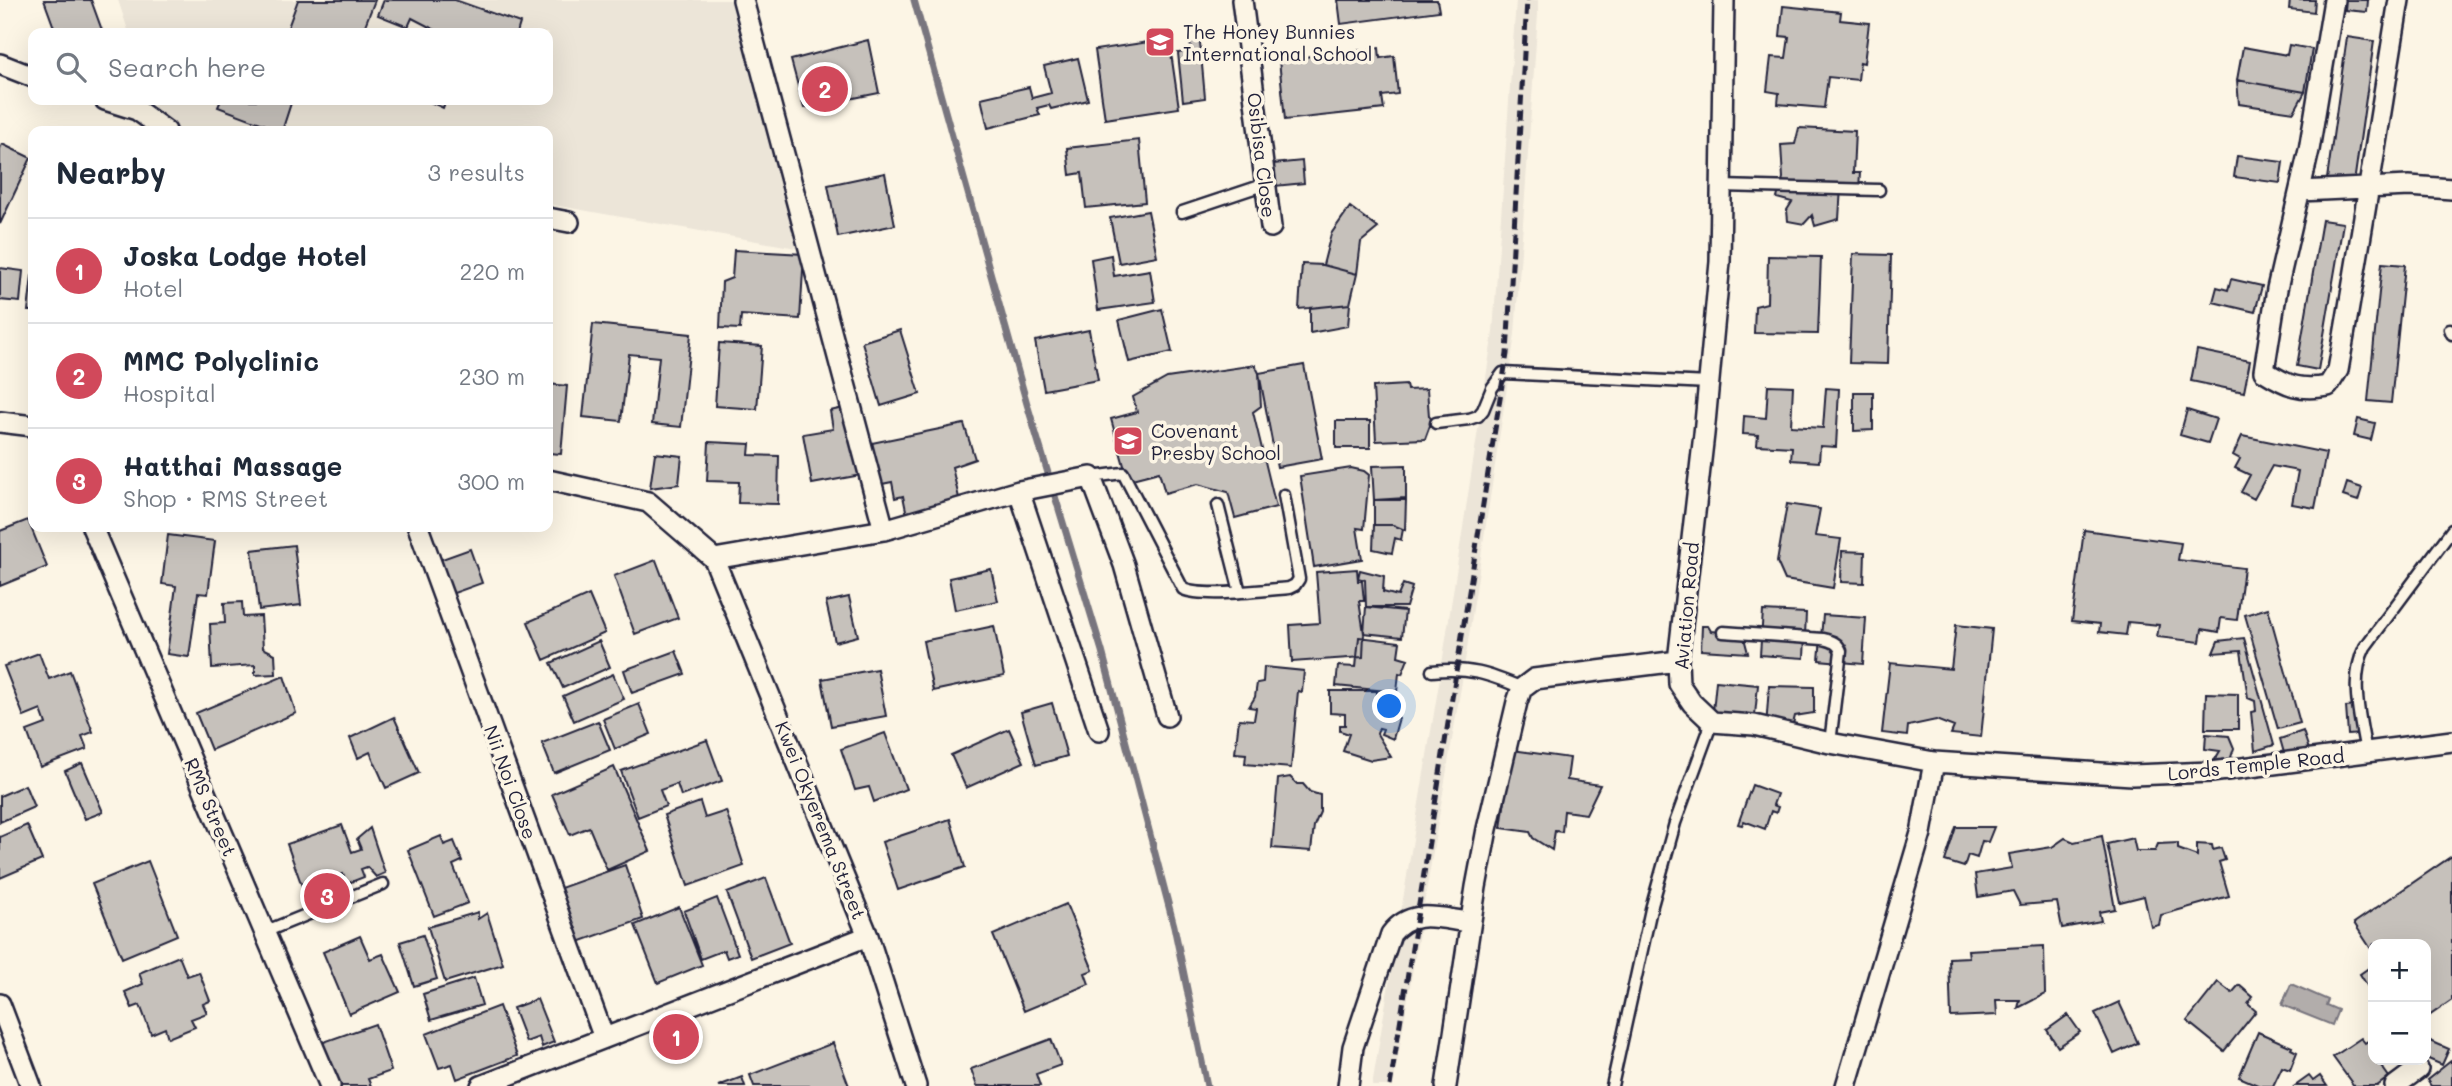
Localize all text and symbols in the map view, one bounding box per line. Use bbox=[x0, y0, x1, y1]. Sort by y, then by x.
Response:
place label: The Honey Bunnies International School bbox=[1183, 19, 1372, 66]
school or university icon: The Honey Bunnies International School bbox=[1143, 25, 1177, 59]
search box bbox=[28, 28, 553, 105]
icon: search bbox=[52, 48, 90, 86]
text: Search here bbox=[108, 50, 266, 84]
pin: 2 bbox=[802, 63, 848, 115]
street label: Osibisa Close bbox=[1242, 91, 1282, 219]
text: Nearby bbox=[56, 152, 166, 192]
text: 3 results bbox=[428, 157, 525, 187]
text: Joska Lodge Hotel bbox=[123, 239, 367, 273]
text: 1 bbox=[74, 256, 84, 286]
text: 220 m bbox=[459, 256, 525, 286]
text: Hotel bbox=[123, 273, 183, 303]
text: MMC Polyclinic bbox=[123, 344, 319, 378]
text: 2 bbox=[73, 361, 85, 391]
text: 230 m bbox=[459, 361, 525, 391]
text: Hospital bbox=[123, 378, 216, 408]
place label: Covenant Presby School bbox=[1151, 418, 1281, 465]
school or university icon: Covenant Presby School bbox=[1111, 424, 1145, 458]
text: Hatthai Massage bbox=[123, 449, 342, 483]
text: 3 bbox=[72, 466, 86, 496]
text: 300 m bbox=[457, 466, 525, 496]
text: Shop · RMS Street bbox=[123, 483, 328, 513]
street label: Aviation Road bbox=[1668, 541, 1704, 671]
your location bbox=[1372, 689, 1406, 723]
street label: Kwei Okyerema Street bbox=[770, 717, 872, 923]
street label: Nii Noi Close bbox=[479, 722, 543, 842]
street label: Lords Temple Road bbox=[2167, 742, 2345, 786]
street label: RMS Street bbox=[179, 754, 243, 860]
pin: 3 bbox=[304, 870, 350, 922]
map controls bbox=[2368, 939, 2431, 1065]
button: + bbox=[2368, 939, 2431, 1002]
button: − bbox=[2368, 1002, 2431, 1065]
pin: 1 bbox=[653, 1011, 699, 1063]

